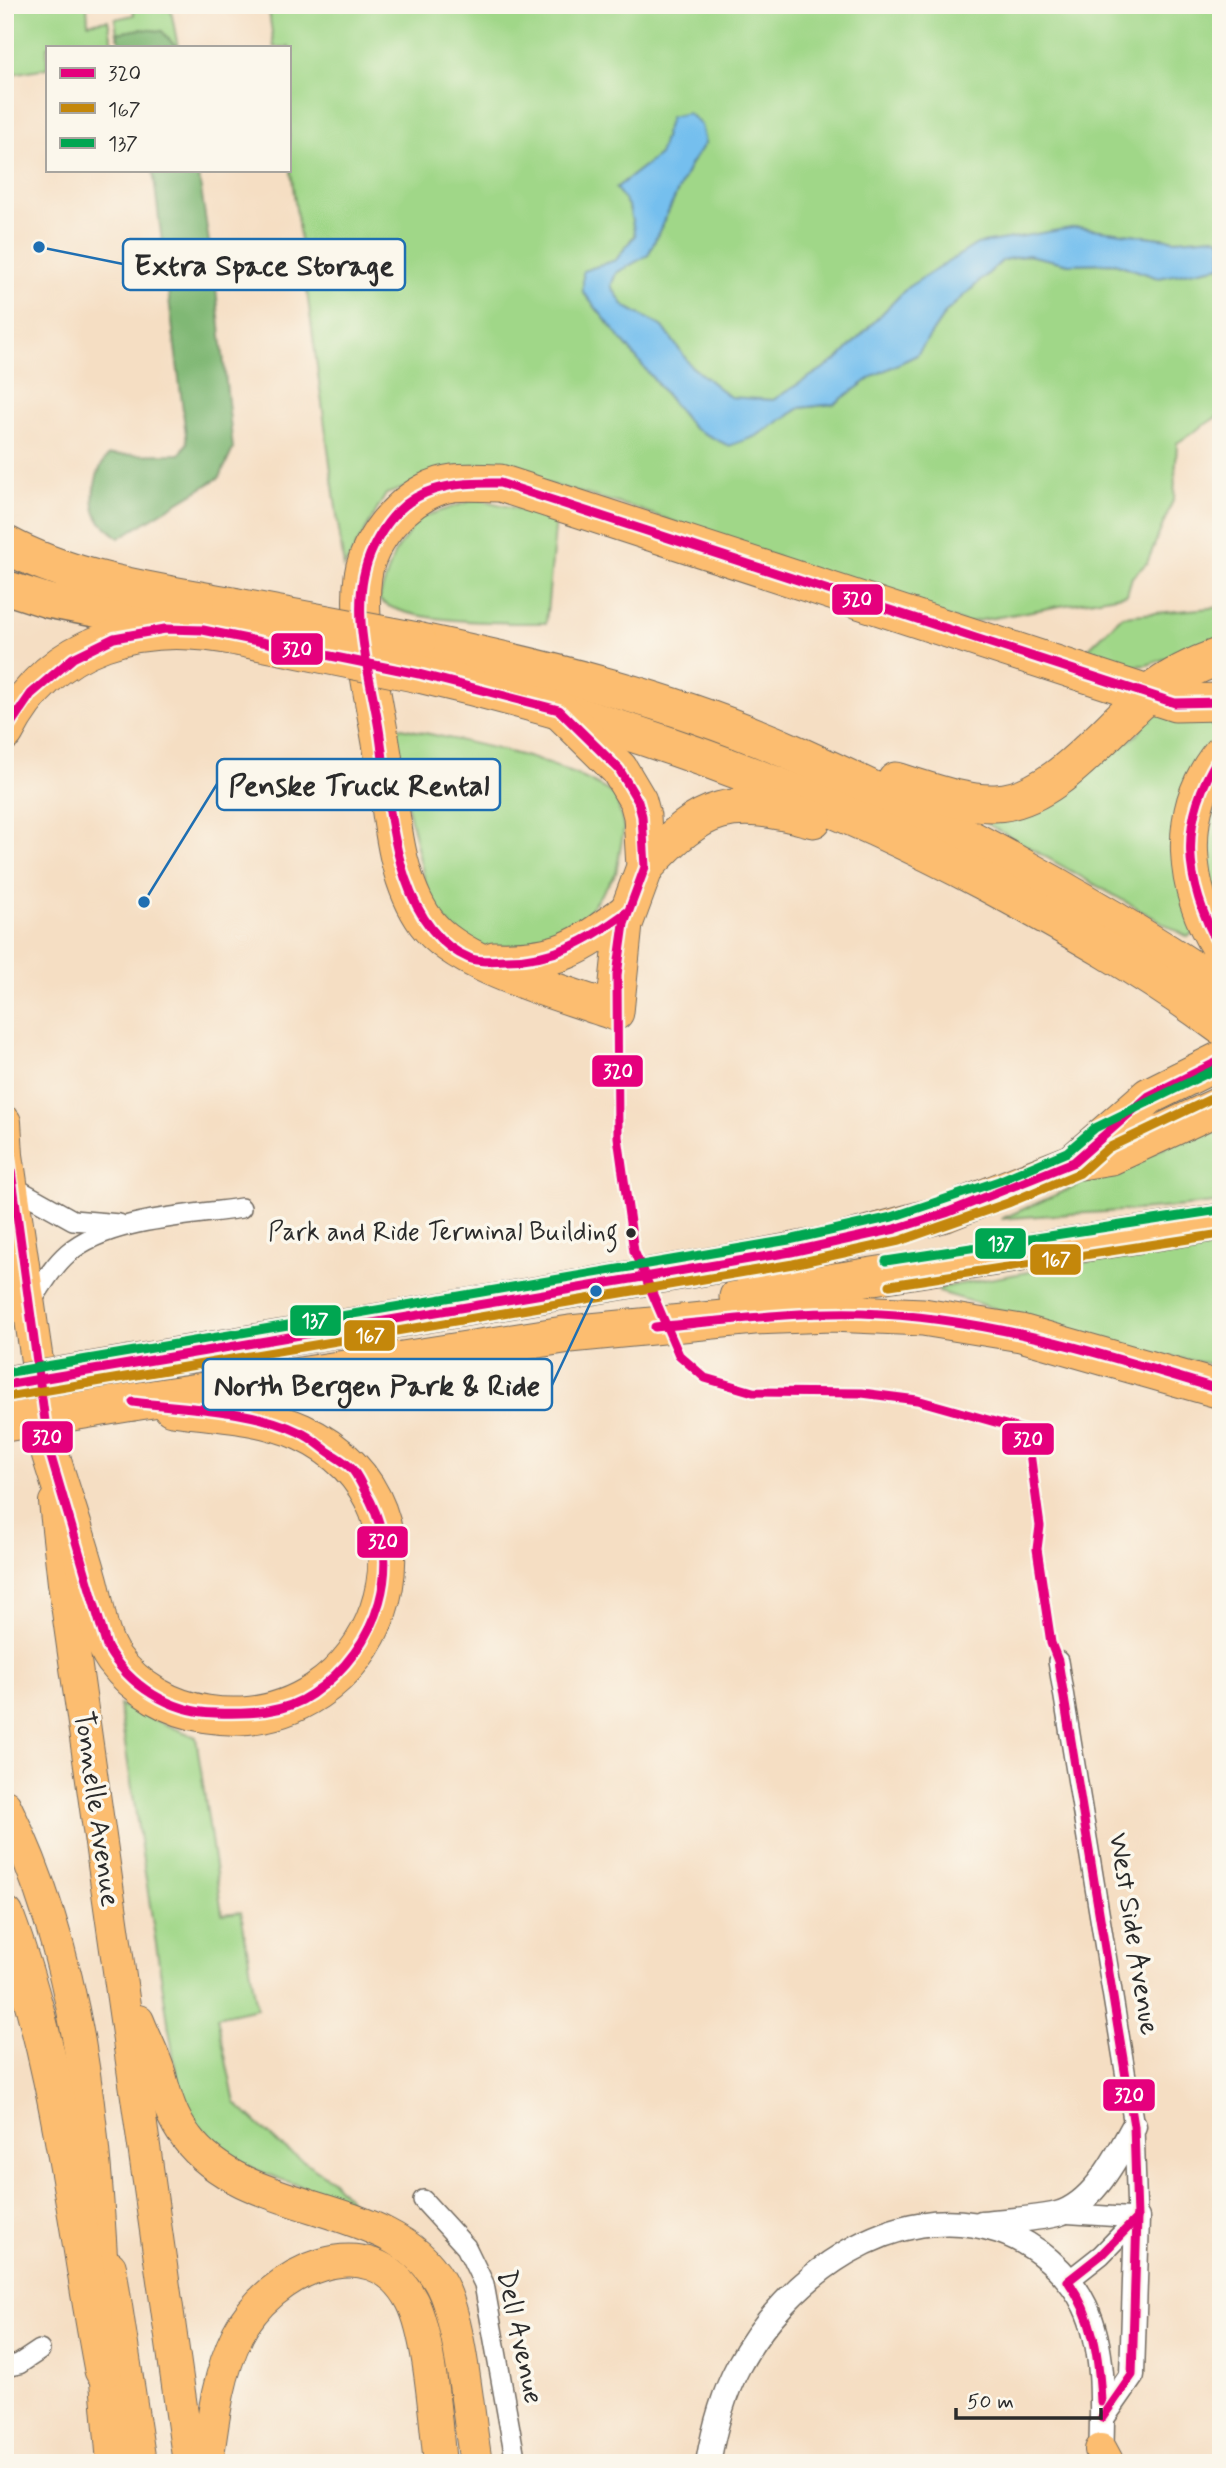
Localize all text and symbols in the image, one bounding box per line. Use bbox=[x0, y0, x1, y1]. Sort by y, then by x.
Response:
legend bbox=[46, 46, 290, 172]
text: 320 bbox=[108, 60, 141, 88]
text: 167 bbox=[108, 96, 141, 124]
text: 137 bbox=[108, 130, 138, 158]
callout: Extra Space Storage bbox=[123, 239, 405, 290]
text: Extra Space Storage bbox=[134, 247, 394, 287]
line badge: 320 bbox=[831, 583, 884, 616]
text: 320 bbox=[842, 588, 872, 613]
line badge: 320 bbox=[270, 632, 324, 666]
text: 320 bbox=[282, 638, 312, 663]
callout: Penske Truck Rental bbox=[217, 759, 500, 810]
text: Penske Truck Rental bbox=[229, 767, 489, 806]
line badge: 320 bbox=[591, 1054, 644, 1088]
text: 320 bbox=[603, 1060, 633, 1085]
place label: Park and Ride Terminal Building bbox=[268, 1216, 618, 1253]
marker: Park and Ride Terminal Building bbox=[624, 1226, 638, 1240]
line badge: 137 bbox=[974, 1227, 1027, 1260]
text: 137 bbox=[987, 1232, 1015, 1257]
line badge: 167 bbox=[1029, 1243, 1082, 1276]
text: 167 bbox=[1041, 1248, 1071, 1273]
line badge: 137 bbox=[289, 1304, 342, 1337]
text: 137 bbox=[301, 1309, 329, 1334]
line badge: 167 bbox=[343, 1319, 396, 1352]
text: 167 bbox=[355, 1324, 385, 1349]
callout: North Bergen Park & Ride bbox=[203, 1359, 552, 1410]
text: North Bergen Park & Ride bbox=[214, 1367, 540, 1409]
line badge: 320 bbox=[21, 1420, 74, 1454]
line badge: 320 bbox=[1001, 1422, 1055, 1456]
text: 320 bbox=[32, 1426, 62, 1451]
text: 320 bbox=[1013, 1428, 1043, 1453]
line badge: 320 bbox=[356, 1525, 409, 1559]
text: 320 bbox=[368, 1530, 398, 1555]
street label: Tonnelle Avenue bbox=[64, 1709, 128, 1909]
street label: West Side Avenue bbox=[1099, 1830, 1167, 2038]
line badge: 320 bbox=[1102, 2078, 1156, 2112]
text: 320 bbox=[1114, 2084, 1144, 2109]
street label: Dell Avenue bbox=[487, 2267, 551, 2407]
scale bar bbox=[956, 2377, 1102, 2421]
text: 50 m bbox=[967, 2388, 1014, 2416]

